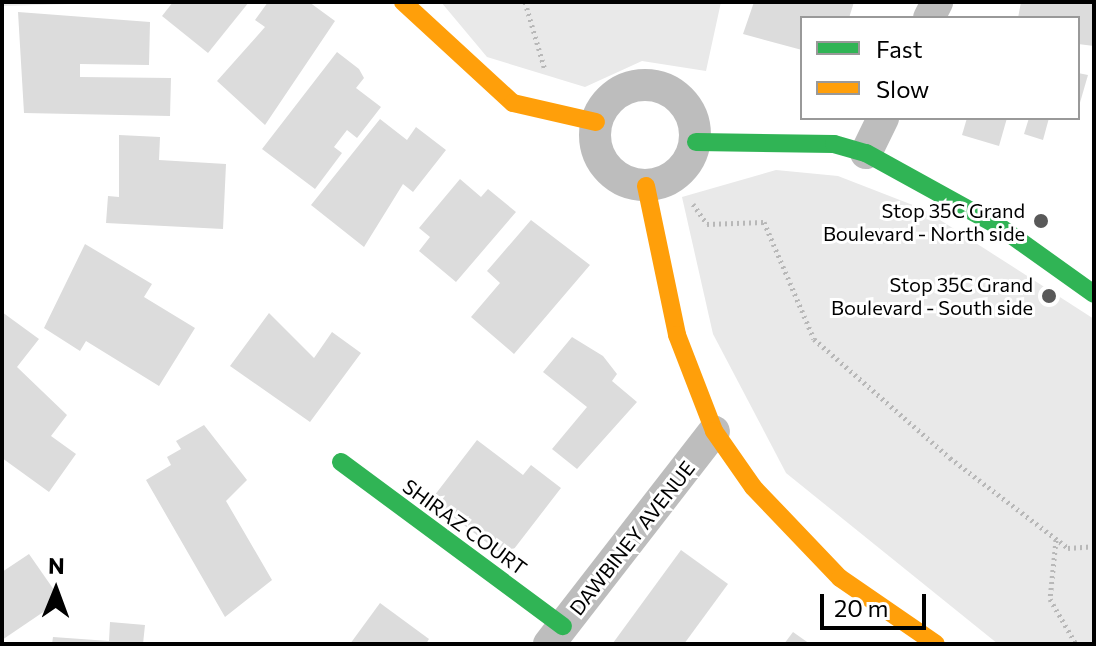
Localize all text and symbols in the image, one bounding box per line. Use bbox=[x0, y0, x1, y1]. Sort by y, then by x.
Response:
legend bbox=[800, 16, 1080, 120]
text: Fast bbox=[876, 34, 923, 63]
text: Slow bbox=[876, 74, 929, 103]
place label: Stop 35C Grand Boulevard - North side bbox=[823, 198, 1025, 245]
marker: Stop 35C Grand Boulevard - North side bbox=[1032, 212, 1050, 230]
place label: Stop 35C Grand Boulevard - South side bbox=[831, 272, 1033, 319]
marker: Stop 35C Grand Boulevard - South side bbox=[1040, 287, 1058, 305]
street label: DAWBINEY AVENUE bbox=[564, 456, 700, 620]
street label: SHIRAZ COURT bbox=[398, 474, 532, 580]
north arrow bbox=[16, 550, 96, 630]
text: N bbox=[48, 552, 65, 579]
scale bar bbox=[824, 578, 930, 628]
text: 20 m bbox=[834, 593, 888, 622]

